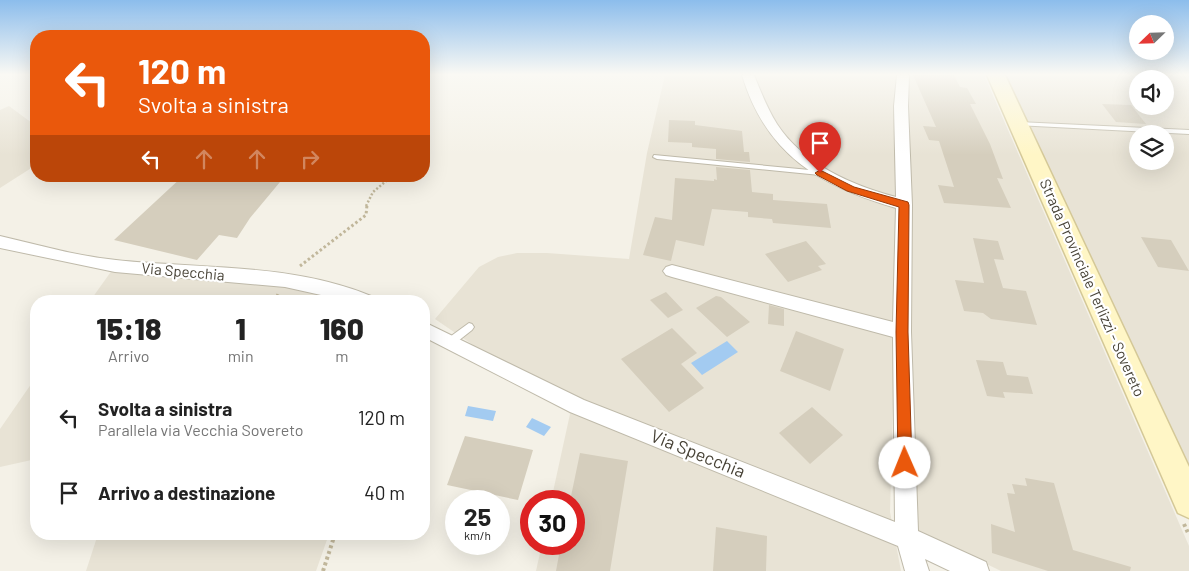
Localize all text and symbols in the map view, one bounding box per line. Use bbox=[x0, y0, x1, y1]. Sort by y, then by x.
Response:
north arrow bbox=[1129, 15, 1174, 60]
map controls bbox=[1129, 15, 1174, 170]
text: 120 m bbox=[138, 49, 226, 91]
icon: left bbox=[55, 50, 120, 115]
button: sound bbox=[1129, 70, 1174, 115]
text: Svolta a sinistra bbox=[138, 91, 289, 117]
pin bbox=[799, 122, 841, 173]
button: layers bbox=[1129, 125, 1174, 170]
icon: arrive bbox=[806, 129, 834, 157]
icon: left bbox=[137, 145, 165, 173]
icon: ahead bbox=[190, 145, 218, 173]
icon: ahead bbox=[243, 145, 271, 173]
icon: right bbox=[296, 145, 324, 173]
street label: Strada Provinciale Terlizzi - Sovereto bbox=[1037, 176, 1149, 399]
street label: Via Specchia bbox=[141, 258, 225, 284]
text: 15:18 bbox=[96, 310, 162, 346]
text: 1 bbox=[235, 310, 246, 346]
text: 160 bbox=[320, 310, 364, 346]
text: Arrivo bbox=[108, 346, 150, 365]
text: min bbox=[228, 346, 254, 365]
text: m bbox=[335, 346, 348, 365]
text: Svolta a sinistra bbox=[98, 397, 232, 420]
icon: left bbox=[55, 404, 83, 432]
text: 120 m bbox=[358, 406, 405, 429]
text: Parallela via Vecchia Sovereto bbox=[98, 420, 303, 439]
street label: Via Specchia bbox=[648, 424, 749, 482]
position arrow bbox=[878, 436, 930, 488]
icon: arrive bbox=[55, 479, 83, 507]
text: Arrivo a destinazione bbox=[98, 481, 276, 504]
text: 40 m bbox=[364, 481, 405, 504]
speed limit sign: 30 bbox=[520, 490, 585, 555]
text: 25 bbox=[464, 501, 491, 531]
text: km/h bbox=[464, 528, 491, 542]

